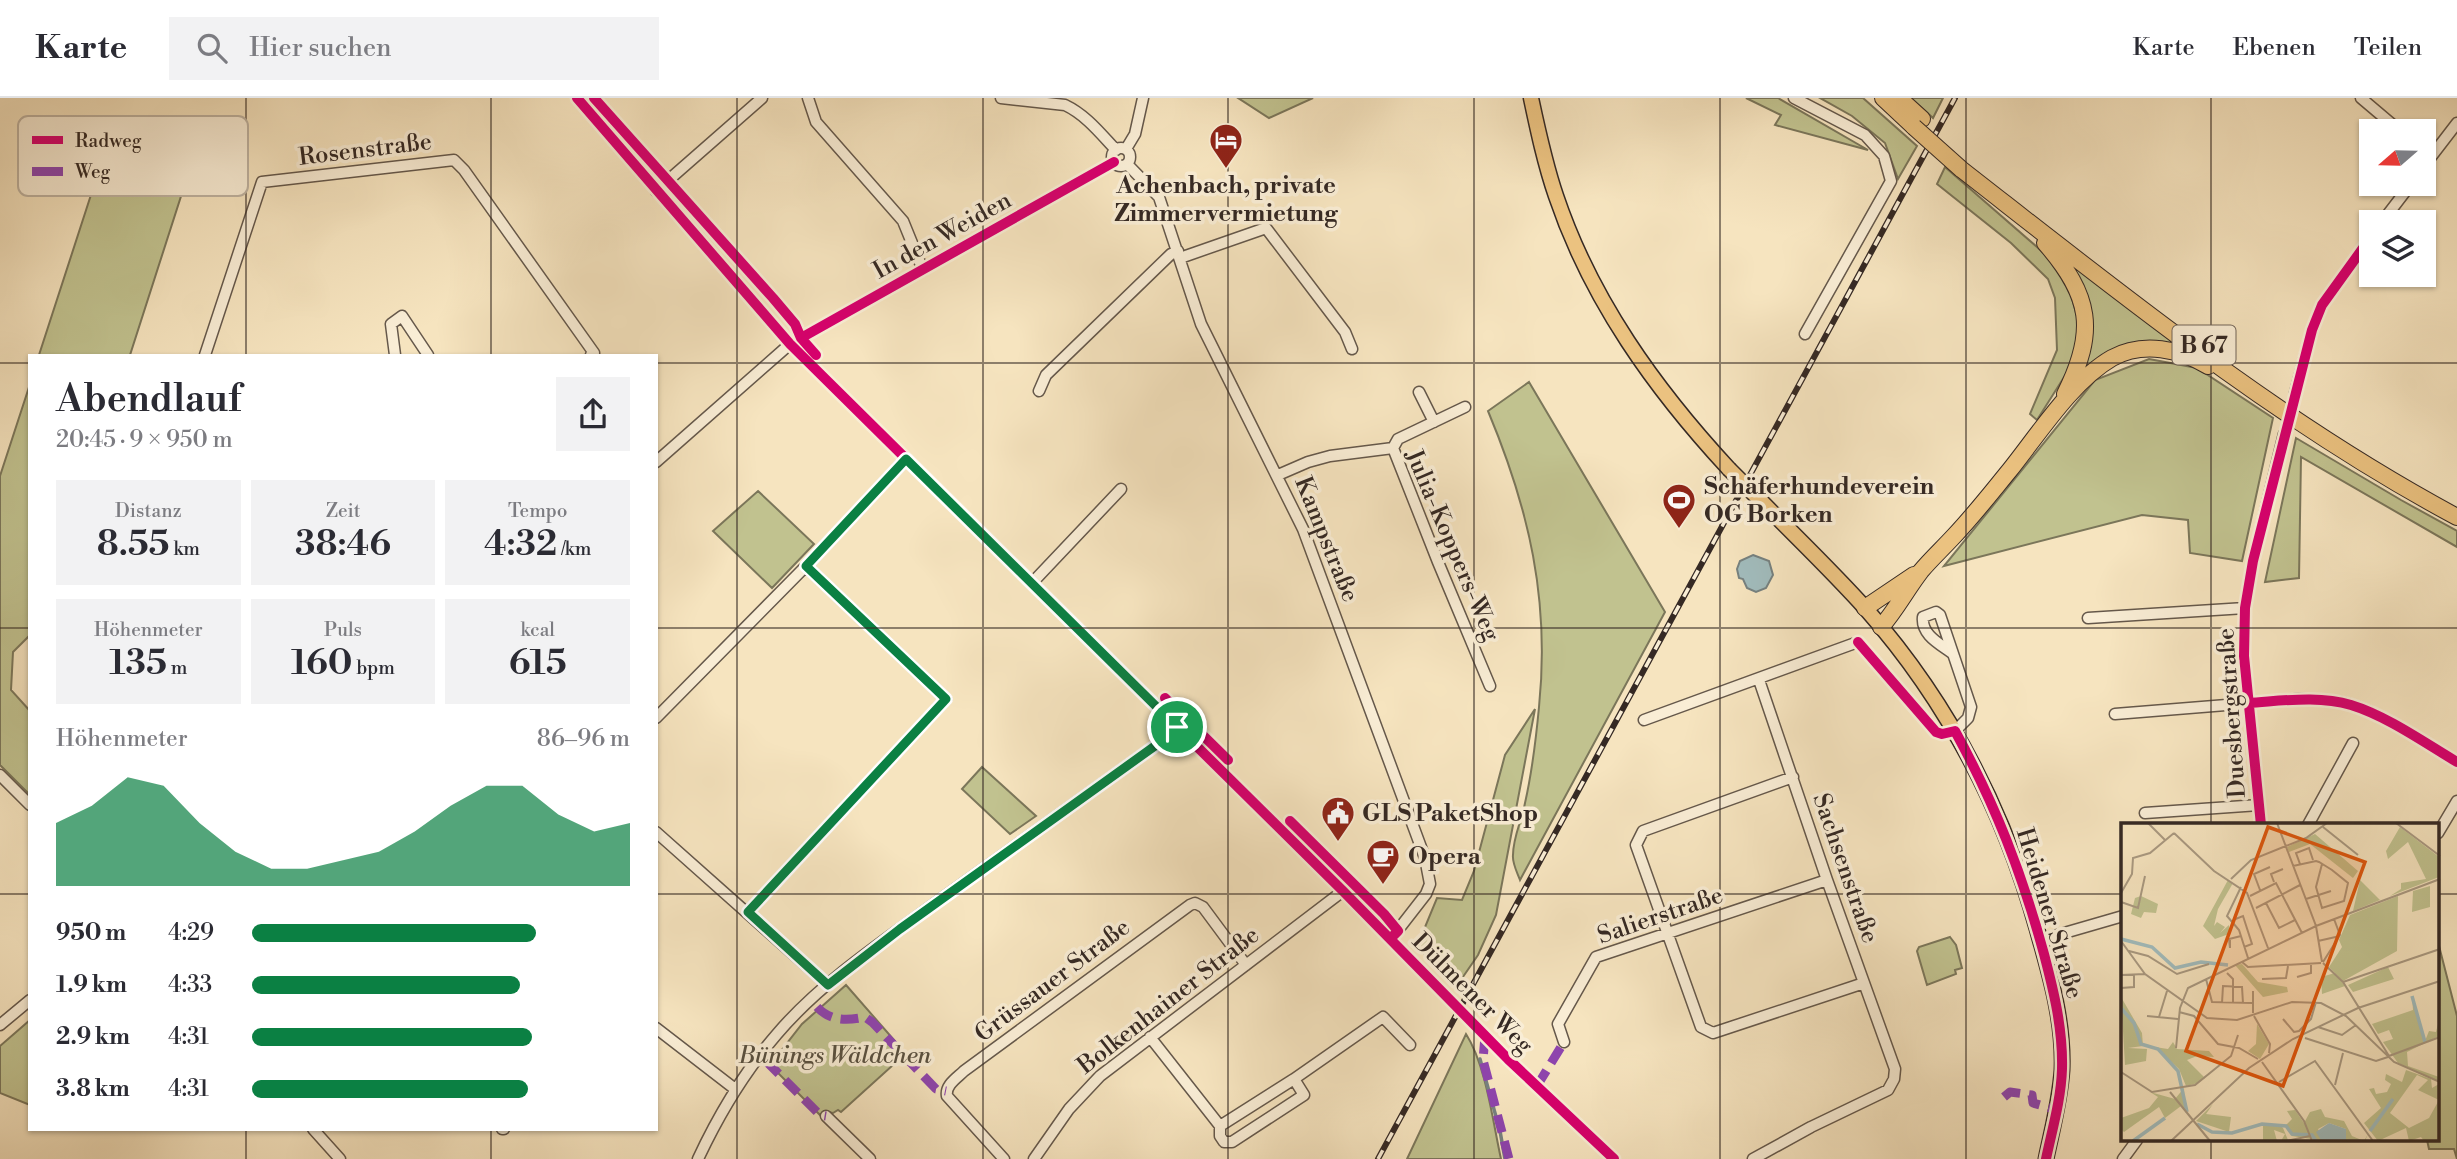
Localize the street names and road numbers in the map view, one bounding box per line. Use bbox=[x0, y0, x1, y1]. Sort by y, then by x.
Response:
street label: Rosenstraße bbox=[297, 127, 433, 173]
street label: In den Weiden bbox=[868, 186, 1017, 286]
road number: B 67 bbox=[2172, 326, 2236, 364]
street label: Julia-Koppers-Weg bbox=[1398, 444, 1506, 646]
street label: Kampstraße bbox=[1287, 472, 1365, 606]
street label: Duesbergstraße bbox=[2211, 627, 2253, 799]
street label: Sachsenstraße bbox=[1805, 790, 1885, 947]
street label: Heidener Straße bbox=[2009, 824, 2089, 1002]
street label: Salierstraße bbox=[1594, 880, 1727, 951]
street label: Grüssauer Straße bbox=[969, 913, 1136, 1049]
street label: Bolkenhainer Straße bbox=[1071, 920, 1266, 1082]
street label: Dülmener Weg bbox=[1405, 927, 1540, 1061]

